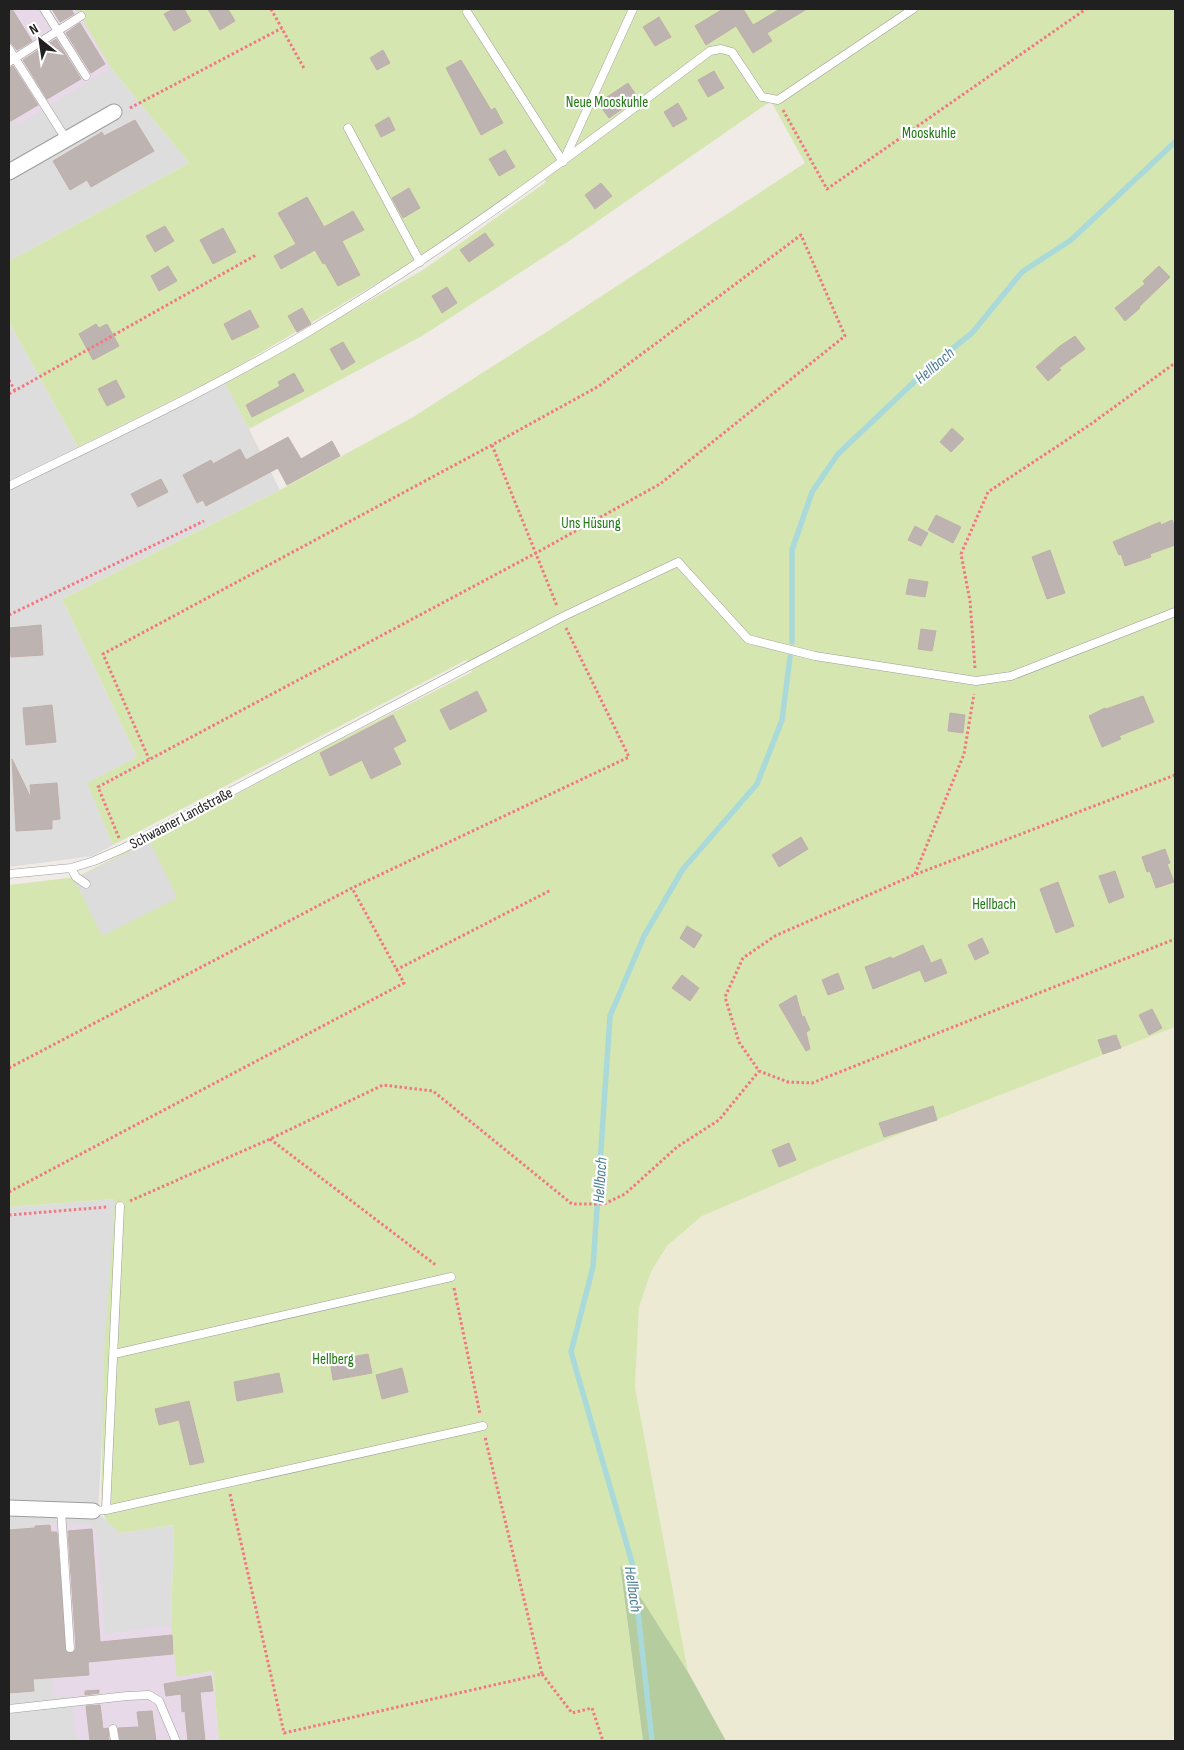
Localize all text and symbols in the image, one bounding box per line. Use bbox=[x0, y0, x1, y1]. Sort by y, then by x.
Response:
north arrow bbox=[15, 15, 65, 65]
text: N bbox=[26, 20, 41, 38]
park label: Neue Mooskuhle bbox=[566, 93, 648, 112]
park label: Mooskuhle bbox=[902, 124, 956, 143]
water label: Hellbach bbox=[911, 344, 959, 388]
park label: Uns Hüsung bbox=[561, 514, 621, 533]
street label: Schwaaner Landstraße bbox=[126, 783, 236, 854]
park label: Hellbach bbox=[972, 895, 1016, 914]
water label: Hellbach bbox=[589, 1156, 612, 1204]
park label: Hellberg bbox=[312, 1350, 354, 1369]
water label: Hellbach bbox=[620, 1565, 645, 1614]

